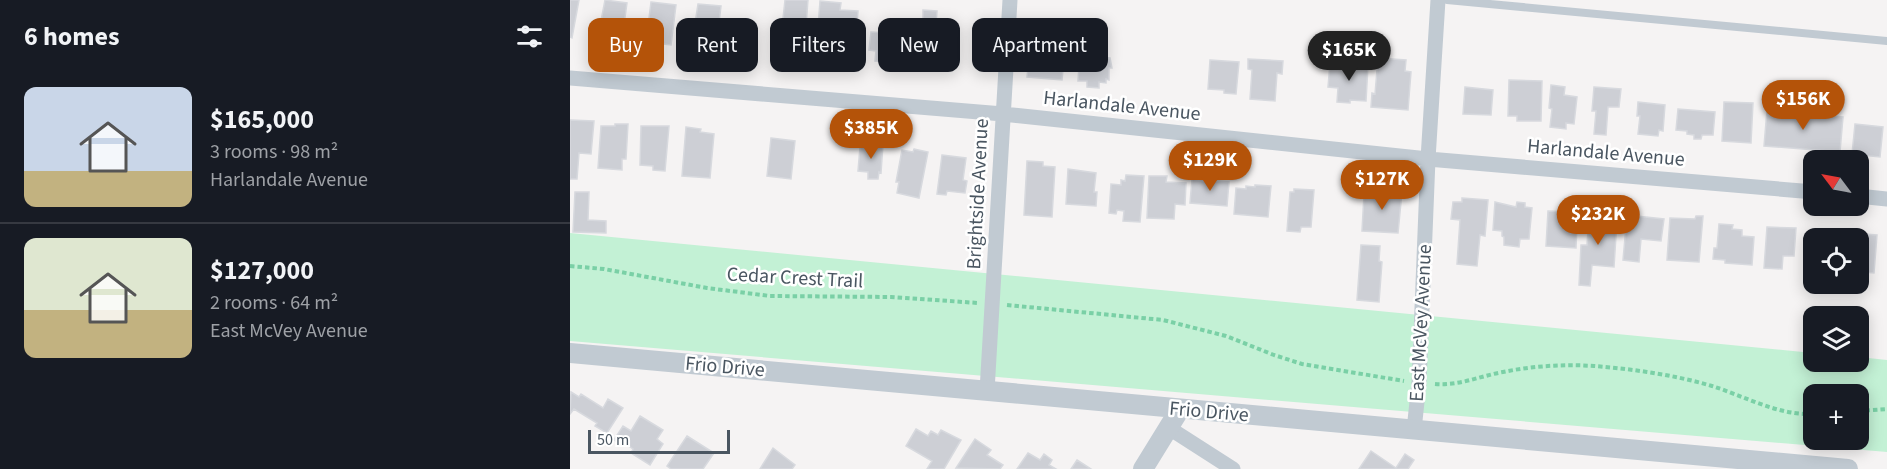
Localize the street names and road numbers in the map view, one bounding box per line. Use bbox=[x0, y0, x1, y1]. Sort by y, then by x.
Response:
street label: Harlandale Avenue bbox=[1042, 84, 1202, 128]
street label: Brightside Avenue bbox=[960, 118, 996, 270]
street label: Harlandale Avenue bbox=[1526, 132, 1686, 174]
street label: East McVey Avenue bbox=[1403, 243, 1439, 402]
street label: Cedar Crest Trail bbox=[726, 260, 864, 296]
street label: Frio Drive bbox=[684, 350, 766, 384]
street label: Frio Drive bbox=[1168, 395, 1250, 429]

